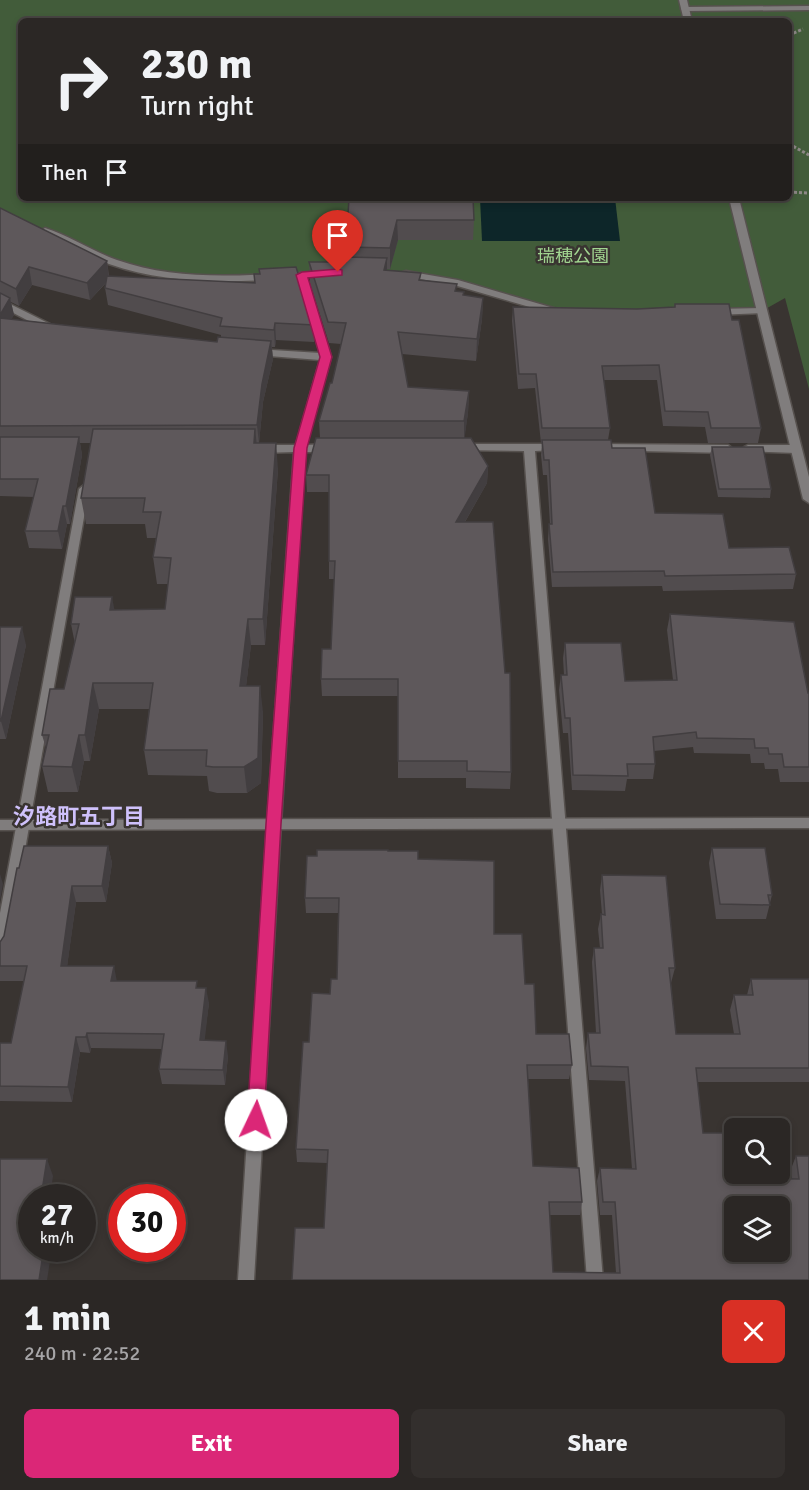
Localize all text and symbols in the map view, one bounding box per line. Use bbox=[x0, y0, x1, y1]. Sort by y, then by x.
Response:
text: 230 m bbox=[141, 39, 252, 90]
icon: right bbox=[42, 42, 120, 120]
text: Turn right bbox=[141, 90, 254, 123]
icon: arrive bbox=[100, 156, 133, 189]
text: Then bbox=[42, 159, 88, 186]
pin bbox=[312, 210, 363, 272]
icon: arrive bbox=[321, 219, 354, 252]
park label: 瑞穂公園 bbox=[537, 245, 609, 267]
district label: 汐路町五丁目 bbox=[13, 803, 145, 830]
position arrow bbox=[224, 1088, 288, 1152]
map controls bbox=[724, 1118, 790, 1262]
button: search bbox=[724, 1118, 790, 1184]
speed limit sign: 30 bbox=[108, 1184, 186, 1262]
button: layers bbox=[724, 1196, 790, 1262]
text: 27 bbox=[41, 1197, 73, 1234]
text: km/h bbox=[40, 1229, 74, 1247]
text: 1 min bbox=[24, 1296, 111, 1341]
button: close bbox=[722, 1300, 785, 1363]
text: 240 m · 22:52 bbox=[24, 1341, 140, 1366]
button: Exit bbox=[24, 1409, 399, 1478]
button: Share bbox=[411, 1409, 785, 1478]

